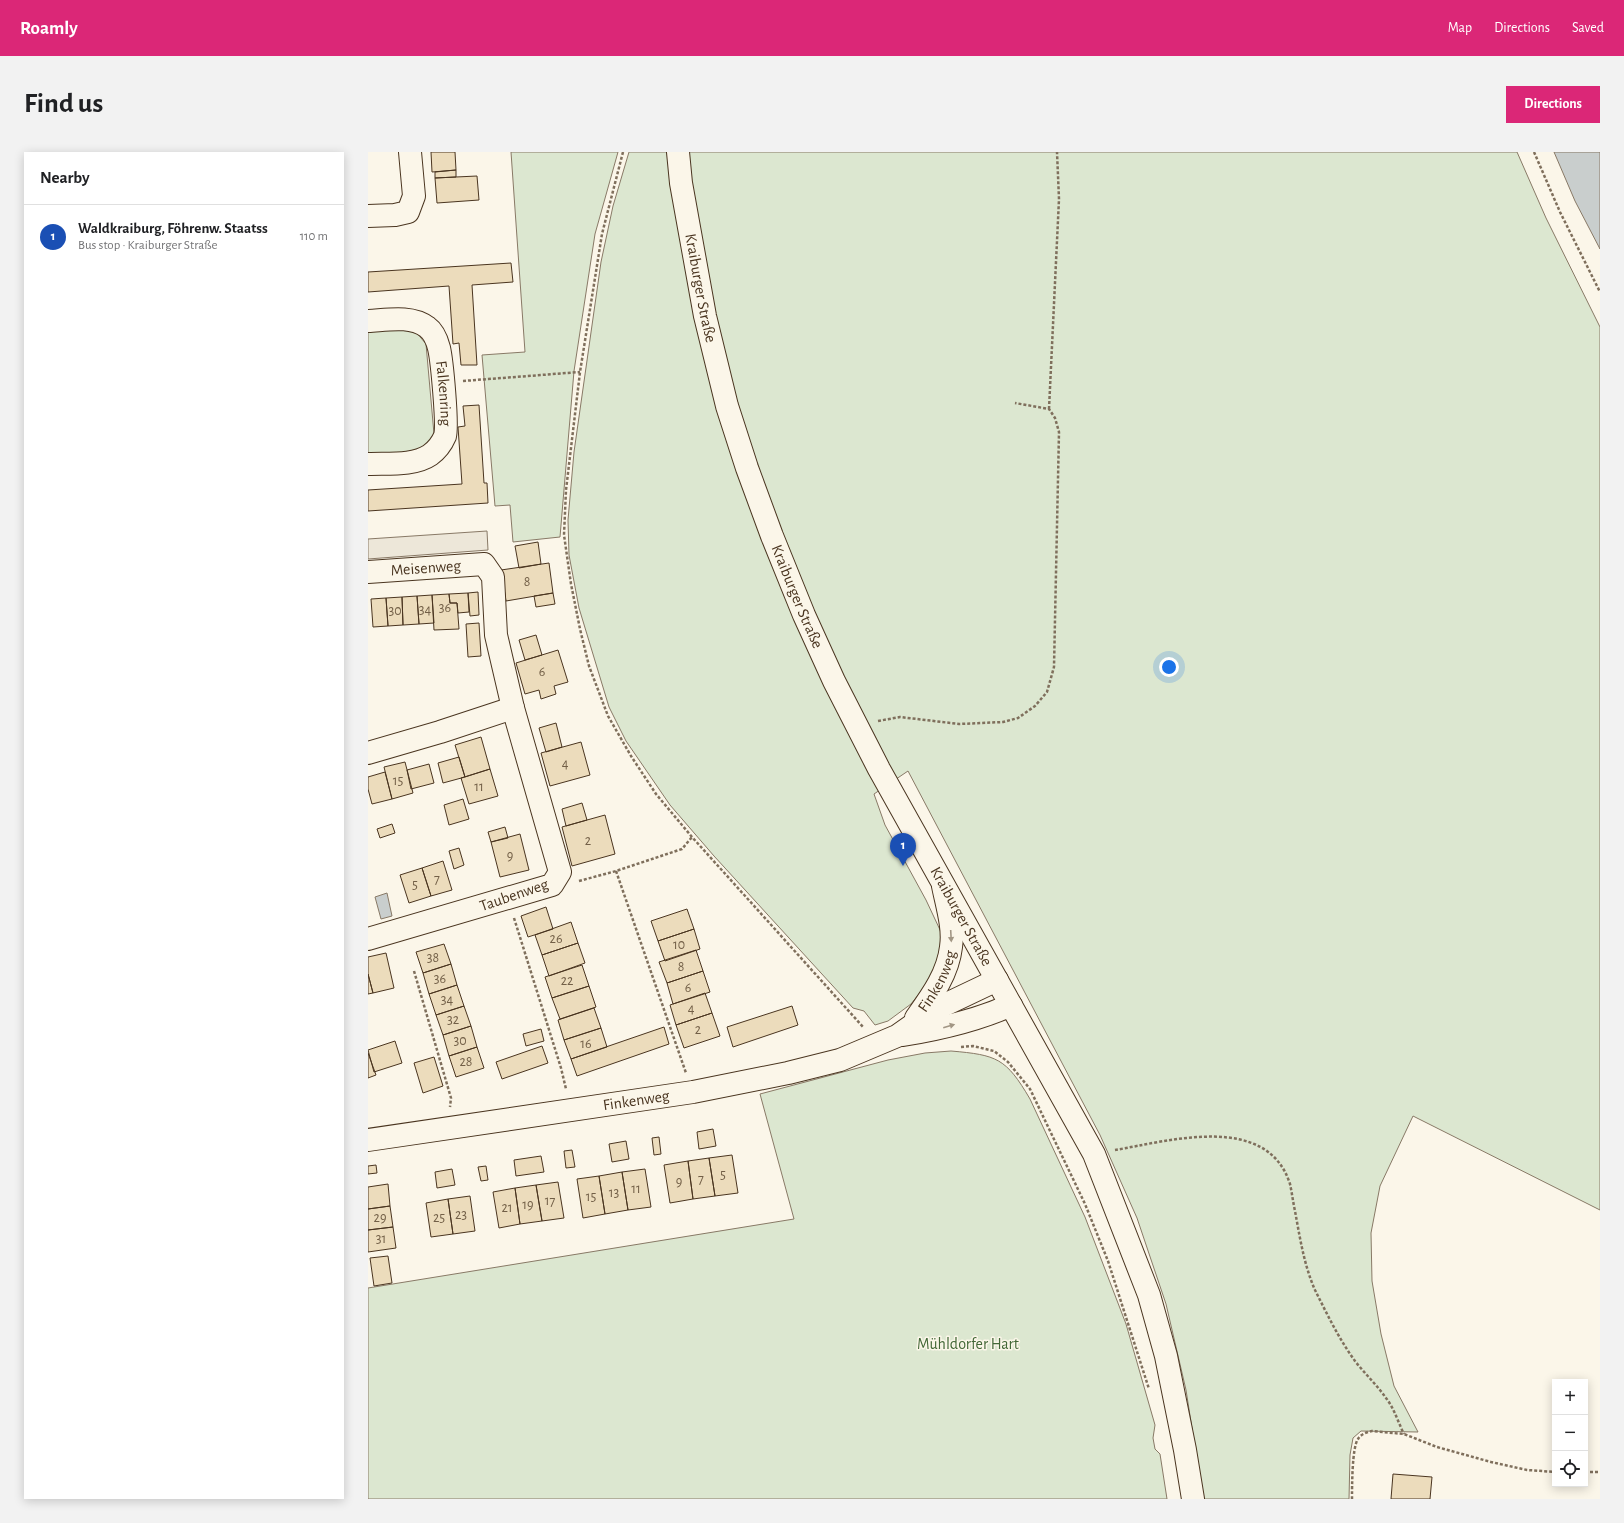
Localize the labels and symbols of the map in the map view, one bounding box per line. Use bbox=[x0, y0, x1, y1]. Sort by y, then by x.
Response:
street label: Kraiburger Straße bbox=[682, 232, 719, 344]
street label: Falkenring bbox=[433, 360, 454, 426]
street label: Kraiburger Straße bbox=[768, 542, 826, 651]
street label: Meisenweg bbox=[390, 558, 462, 578]
house number: 8 bbox=[524, 575, 530, 589]
house number: 36 bbox=[439, 601, 451, 615]
house number: 34 bbox=[419, 603, 432, 617]
house number: 30 bbox=[388, 604, 402, 618]
your location bbox=[1159, 657, 1179, 677]
house number: 6 bbox=[539, 665, 545, 679]
house number: 4 bbox=[562, 757, 569, 771]
house number: 15 bbox=[393, 774, 403, 788]
house number: 11 bbox=[474, 780, 484, 794]
pin: 1 bbox=[890, 833, 916, 866]
house number: 2 bbox=[585, 834, 591, 848]
house number: 9 bbox=[507, 849, 513, 863]
street label: Kraiburger Straße bbox=[927, 864, 995, 969]
house number: 7 bbox=[434, 872, 440, 886]
street label: Taubenweg bbox=[478, 876, 551, 914]
house number: 5 bbox=[412, 878, 418, 892]
one-way arrow bbox=[947, 930, 954, 942]
house number: 26 bbox=[550, 932, 562, 946]
house number: 10 bbox=[673, 938, 685, 952]
street label: Finkenweg bbox=[915, 949, 958, 1015]
house number: 38 bbox=[427, 951, 439, 965]
house number: 8 bbox=[678, 960, 684, 974]
house number: 36 bbox=[434, 972, 446, 986]
house number: 22 bbox=[561, 974, 573, 988]
house number: 6 bbox=[685, 981, 691, 995]
house number: 34 bbox=[441, 993, 454, 1007]
house number: 4 bbox=[688, 1002, 695, 1016]
house number: 32 bbox=[447, 1013, 459, 1027]
house number: 2 bbox=[695, 1023, 701, 1037]
one-way arrow bbox=[944, 1023, 956, 1029]
house number: 30 bbox=[453, 1034, 467, 1048]
house number: 16 bbox=[580, 1037, 592, 1051]
house number: 28 bbox=[459, 1055, 473, 1069]
street label: Finkenweg bbox=[602, 1088, 671, 1113]
house number: 5 bbox=[720, 1168, 726, 1182]
house number: 7 bbox=[698, 1172, 704, 1186]
house number: 9 bbox=[676, 1175, 682, 1189]
house number: 11 bbox=[631, 1182, 641, 1196]
house number: 13 bbox=[609, 1186, 620, 1200]
house number: 15 bbox=[586, 1190, 596, 1204]
house number: 17 bbox=[545, 1194, 555, 1208]
house number: 19 bbox=[522, 1198, 534, 1212]
house number: 21 bbox=[501, 1201, 513, 1215]
house number: 23 bbox=[455, 1208, 467, 1222]
house number: 29 bbox=[374, 1211, 386, 1225]
house number: 25 bbox=[433, 1211, 445, 1225]
house number: 31 bbox=[376, 1232, 386, 1246]
park label: Mühldorfer Hart bbox=[917, 1336, 1019, 1352]

